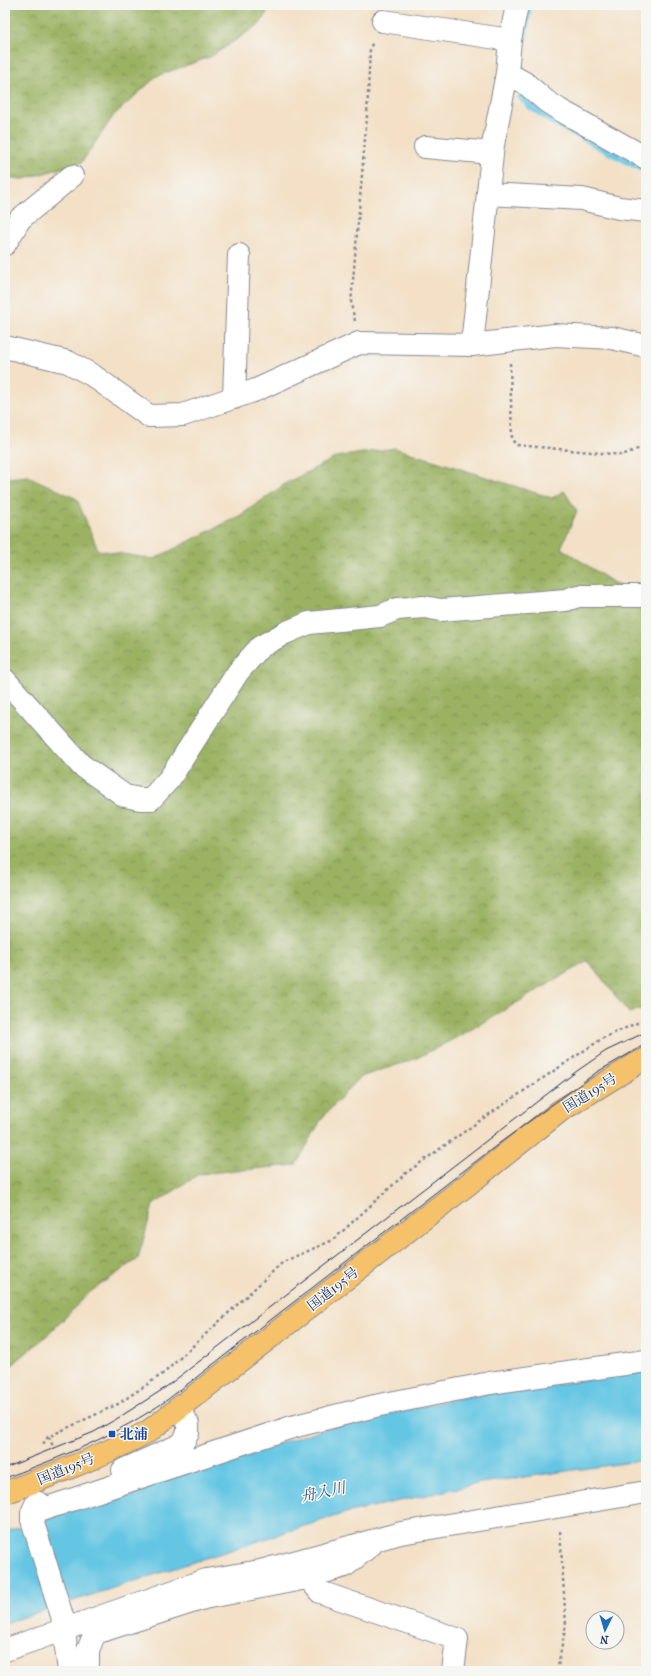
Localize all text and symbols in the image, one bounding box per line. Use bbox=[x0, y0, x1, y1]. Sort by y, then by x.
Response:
street label: 国道195号 bbox=[560, 1070, 620, 1116]
street label: 国道195号 bbox=[304, 1264, 362, 1314]
place label: 北浦 bbox=[120, 1426, 148, 1443]
marker: 北浦 bbox=[107, 1429, 117, 1439]
street label: 国道195号 bbox=[35, 1450, 97, 1488]
water label: 舟入川 bbox=[299, 1478, 349, 1505]
north arrow bbox=[585, 1610, 625, 1650]
text: N bbox=[599, 1633, 609, 1646]

